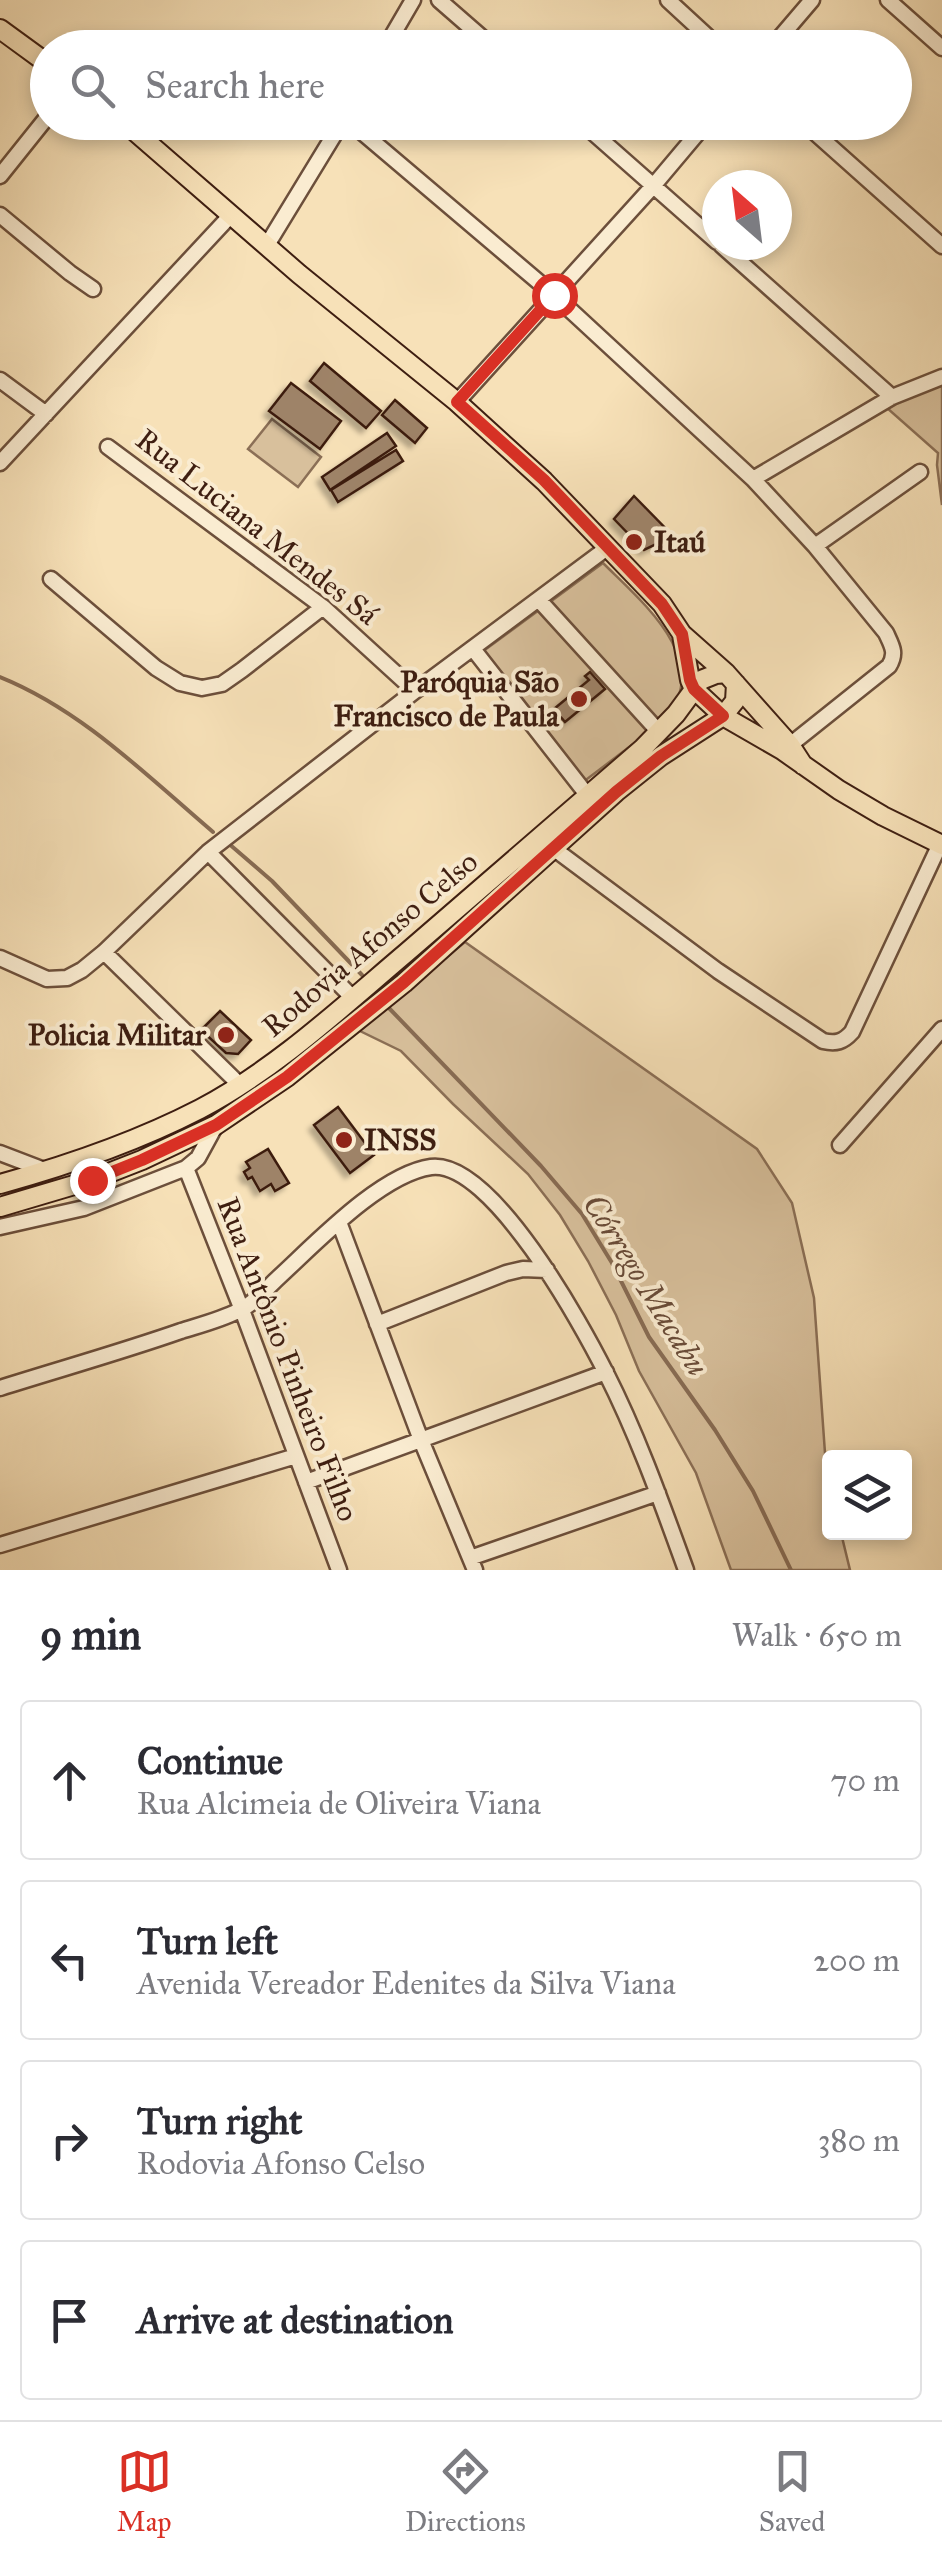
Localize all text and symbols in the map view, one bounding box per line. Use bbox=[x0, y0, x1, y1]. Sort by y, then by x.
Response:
search box bbox=[30, 30, 912, 140]
icon: search bbox=[65, 58, 120, 113]
text: Search here bbox=[145, 62, 325, 108]
north arrow bbox=[702, 170, 792, 260]
route start bbox=[532, 273, 578, 319]
street label: Rua Luciana Mendes Sá bbox=[129, 421, 385, 633]
place label: Itaú bbox=[654, 524, 705, 560]
marker: Itaú bbox=[623, 531, 645, 553]
place label: Paróquia São Francisco de Paula bbox=[334, 664, 560, 734]
marker: Paróquia São Francisco de Paula bbox=[568, 688, 590, 710]
street label: Rodovia Afonso Celso bbox=[255, 843, 485, 1045]
place label: Policia Militar bbox=[28, 1017, 207, 1053]
marker: Policia Militar bbox=[215, 1024, 237, 1046]
place label: INSS bbox=[364, 1122, 437, 1158]
marker: INSS bbox=[333, 1129, 355, 1151]
route end bbox=[70, 1158, 116, 1204]
water label: Córrego Macabu bbox=[575, 1187, 717, 1383]
street label: Rua Antônio Pinheiro Filho bbox=[210, 1192, 366, 1526]
map controls bbox=[822, 1450, 912, 1540]
button: layers bbox=[822, 1450, 912, 1540]
text: 9 min bbox=[40, 1609, 141, 1661]
text: Walk · 650 m bbox=[732, 1616, 902, 1655]
text: Continue bbox=[137, 1738, 283, 1784]
icon: ahead bbox=[42, 1753, 97, 1808]
text: 70 m bbox=[831, 1761, 900, 1800]
text: Rua Alcimeia de Oliveira Viana bbox=[137, 1784, 541, 1823]
text: Turn left bbox=[137, 1918, 278, 1964]
icon: left bbox=[42, 1933, 97, 1988]
text: 200 m bbox=[813, 1941, 900, 1980]
text: Avenida Vereador Edenites da Silva Viana bbox=[137, 1964, 676, 2003]
text: Turn right bbox=[137, 2098, 303, 2144]
icon: right bbox=[42, 2113, 97, 2168]
text: 380 m bbox=[818, 2121, 900, 2160]
text: Rodovia Afonso Celso bbox=[137, 2144, 425, 2183]
icon: arrive bbox=[42, 2293, 97, 2348]
text: Arrive at destination bbox=[137, 2297, 454, 2343]
tab: Map bbox=[117, 2444, 172, 2539]
tab: Directions bbox=[405, 2444, 526, 2539]
tab: Saved bbox=[759, 2444, 825, 2539]

